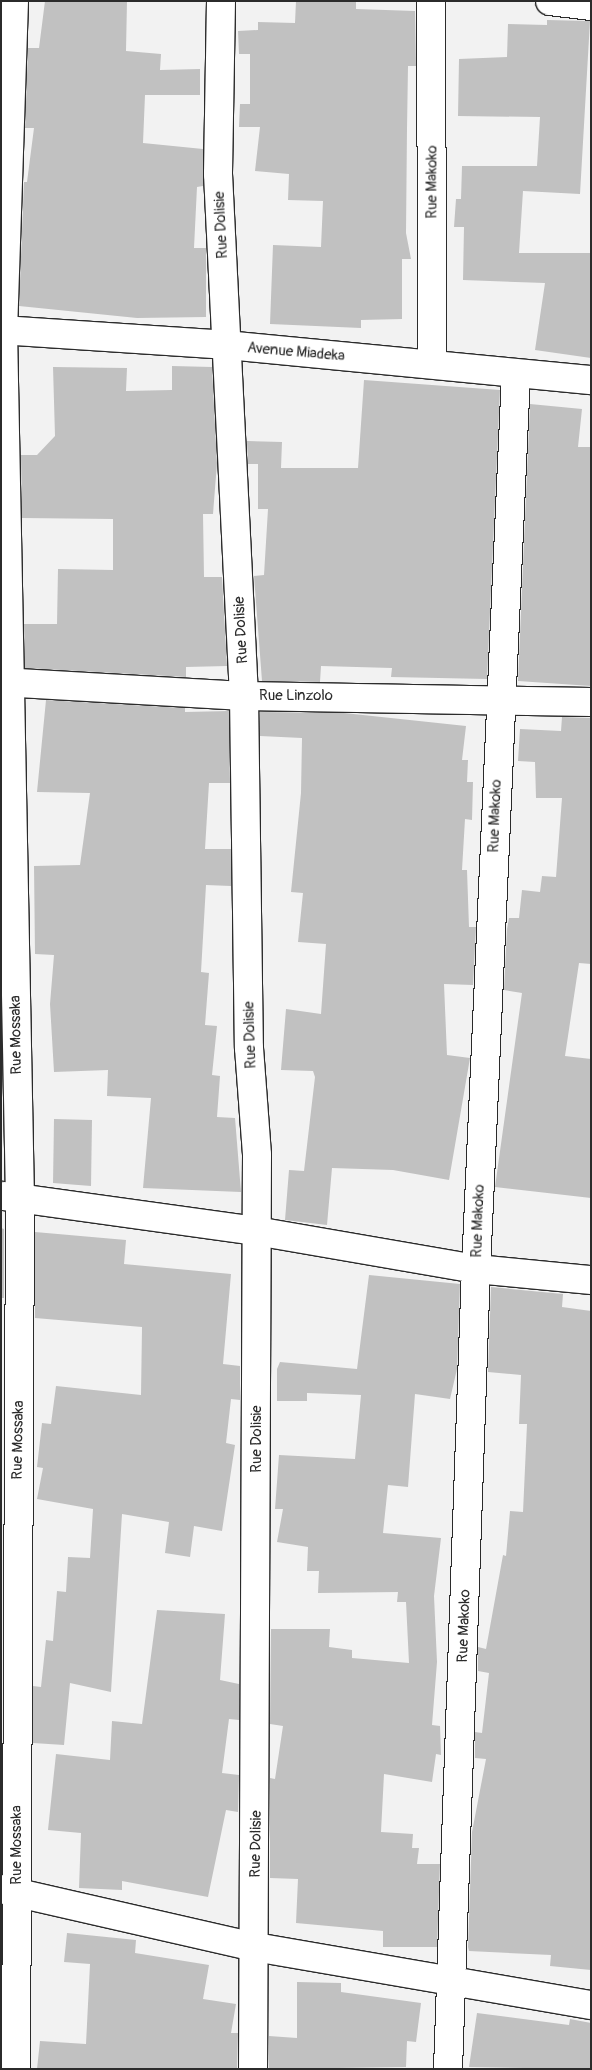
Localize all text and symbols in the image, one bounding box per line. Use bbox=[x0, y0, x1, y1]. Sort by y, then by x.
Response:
street label: Rue Makoko bbox=[423, 145, 441, 219]
street label: Rue Dolisie bbox=[210, 191, 232, 259]
street label: Avenue Miadeka bbox=[246, 339, 346, 365]
street label: Rue Dolisie bbox=[230, 596, 252, 664]
street label: Rue Linzolo bbox=[259, 687, 333, 705]
street label: Rue Makoko bbox=[485, 779, 505, 853]
street label: Rue Mossaka bbox=[6, 995, 26, 1075]
street label: Rue Dolisie bbox=[240, 1001, 260, 1069]
street label: Rue Makoko bbox=[468, 1184, 488, 1258]
street label: Rue Mossaka bbox=[8, 1400, 28, 1480]
street label: Rue Dolisie bbox=[248, 1405, 266, 1473]
street label: Rue Makoko bbox=[454, 1589, 474, 1663]
street label: Rue Mossaka bbox=[8, 1805, 26, 1885]
street label: Rue Dolisie bbox=[246, 1810, 266, 1878]

